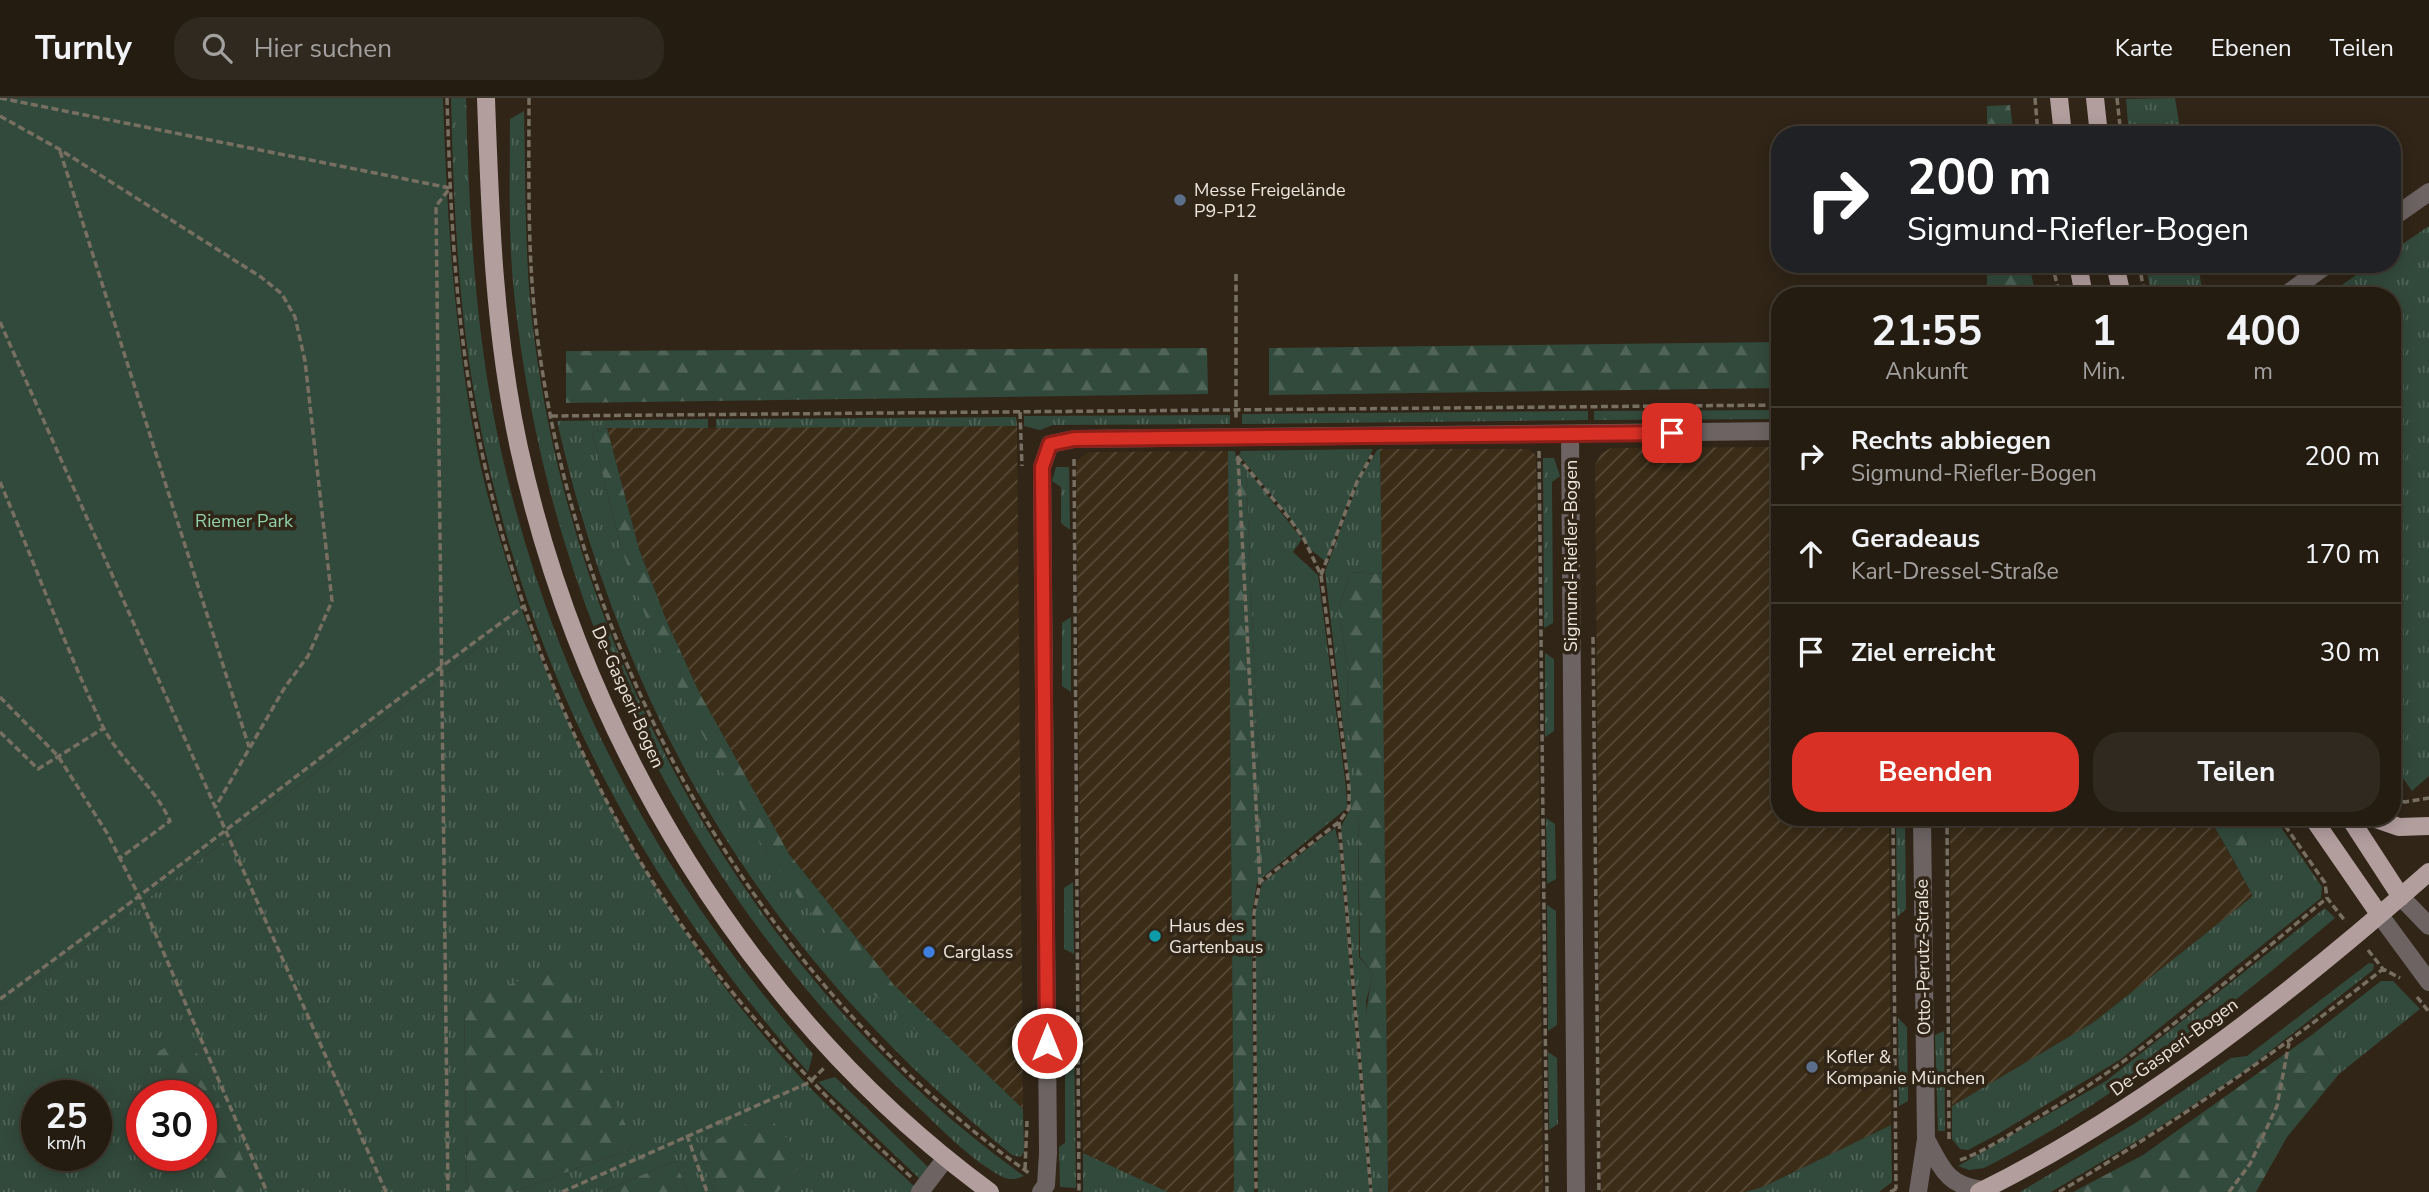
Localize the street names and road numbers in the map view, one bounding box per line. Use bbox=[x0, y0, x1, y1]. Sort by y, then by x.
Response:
street label: Sigmund-Riefler-Bogen bbox=[1559, 460, 1583, 652]
street label: De-Gasperi-Bogen bbox=[586, 622, 670, 772]
street label: Otto-Perutz-Straße bbox=[1910, 879, 1936, 1035]
street label: De-Gasperi-Bogen bbox=[2105, 992, 2243, 1102]

